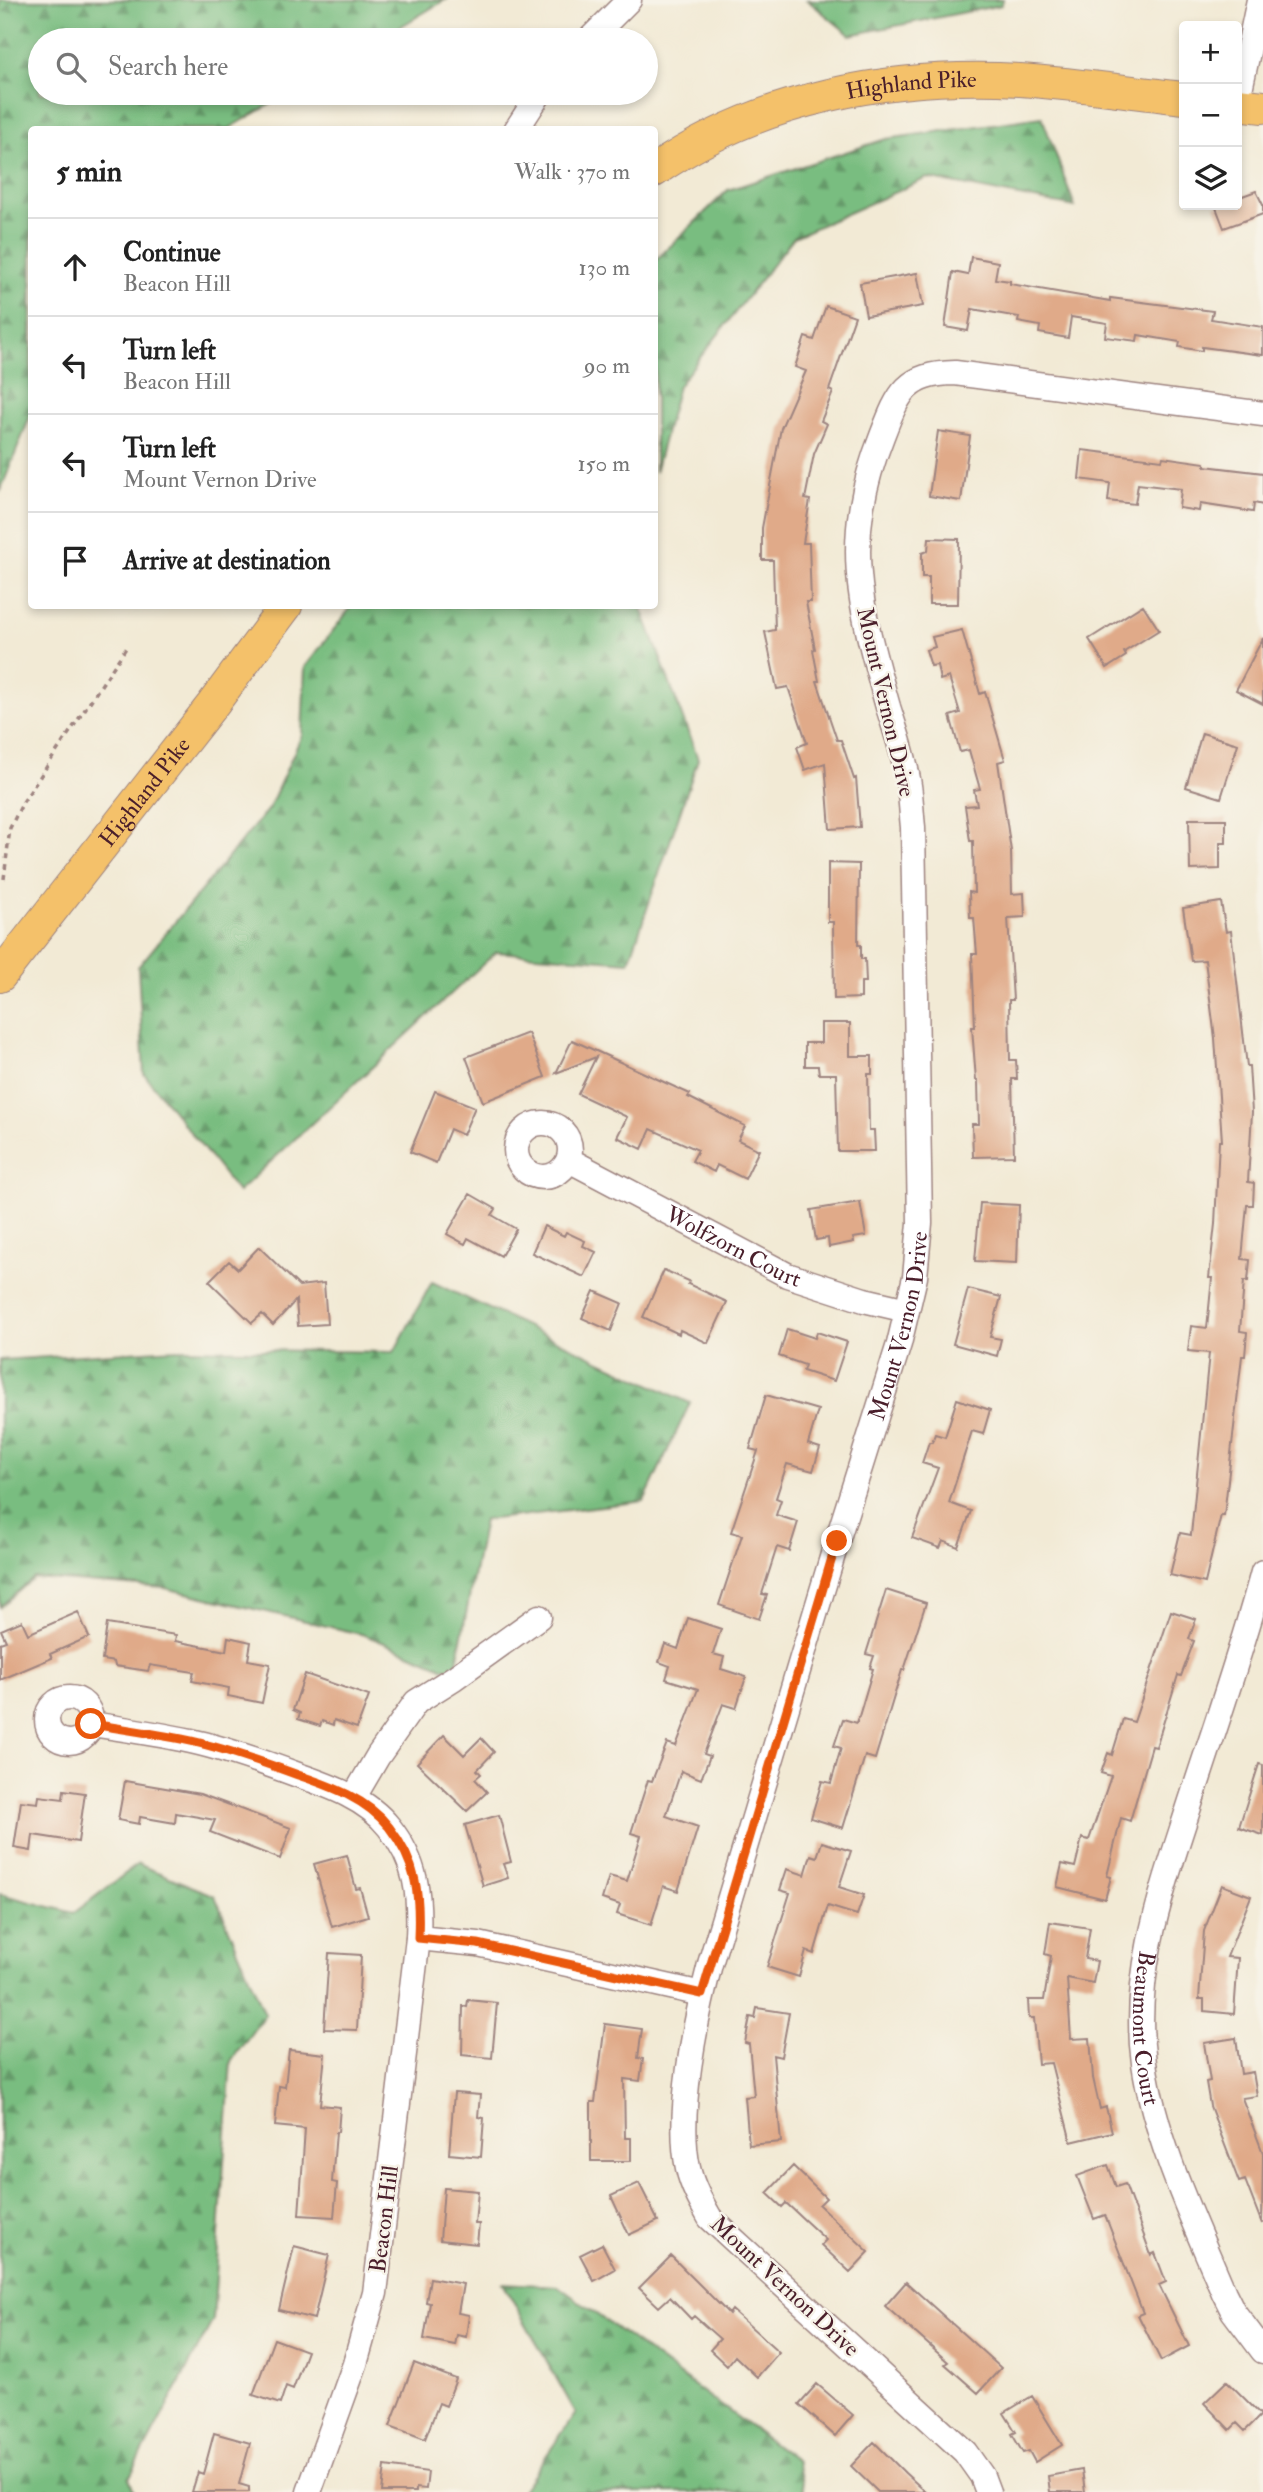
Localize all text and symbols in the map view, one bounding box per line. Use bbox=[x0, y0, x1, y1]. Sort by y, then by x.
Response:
map controls bbox=[1179, 21, 1242, 210]
button: + bbox=[1179, 21, 1242, 84]
search box bbox=[28, 28, 658, 105]
icon: search bbox=[52, 48, 90, 86]
text: Search here bbox=[108, 51, 228, 83]
street label: Highland Pike bbox=[843, 64, 977, 106]
button: − bbox=[1179, 84, 1242, 147]
button: layers bbox=[1179, 147, 1242, 210]
text: 5 min bbox=[56, 153, 122, 190]
text: Walk · 370 m bbox=[514, 157, 630, 186]
text: Continue bbox=[123, 237, 221, 269]
icon: ahead bbox=[56, 248, 94, 286]
text: 130 m bbox=[578, 253, 630, 282]
text: Beacon Hill bbox=[123, 269, 231, 298]
text: Turn left bbox=[123, 335, 216, 367]
icon: left bbox=[56, 346, 94, 384]
text: 90 m bbox=[584, 351, 630, 380]
text: Beacon Hill bbox=[123, 367, 231, 396]
text: Turn left bbox=[123, 433, 216, 465]
icon: left bbox=[56, 444, 94, 482]
text: 150 m bbox=[577, 449, 630, 478]
text: Mount Vernon Drive bbox=[123, 465, 317, 494]
icon: arrive bbox=[56, 542, 94, 580]
text: Arrive at destination bbox=[123, 545, 331, 577]
street label: Mount Vernon Drive bbox=[850, 604, 922, 800]
street label: Highland Pike bbox=[92, 731, 196, 852]
street label: Wolfzorn Court bbox=[660, 1199, 805, 1293]
street label: Mount Vernon Drive bbox=[861, 1230, 934, 1424]
route end bbox=[821, 1525, 852, 1556]
route start bbox=[75, 1708, 106, 1739]
street label: Beaumont Court bbox=[1126, 1949, 1167, 2108]
street label: Beacon Hill bbox=[363, 2164, 405, 2274]
street label: Mount Vernon Drive bbox=[704, 2209, 866, 2363]

